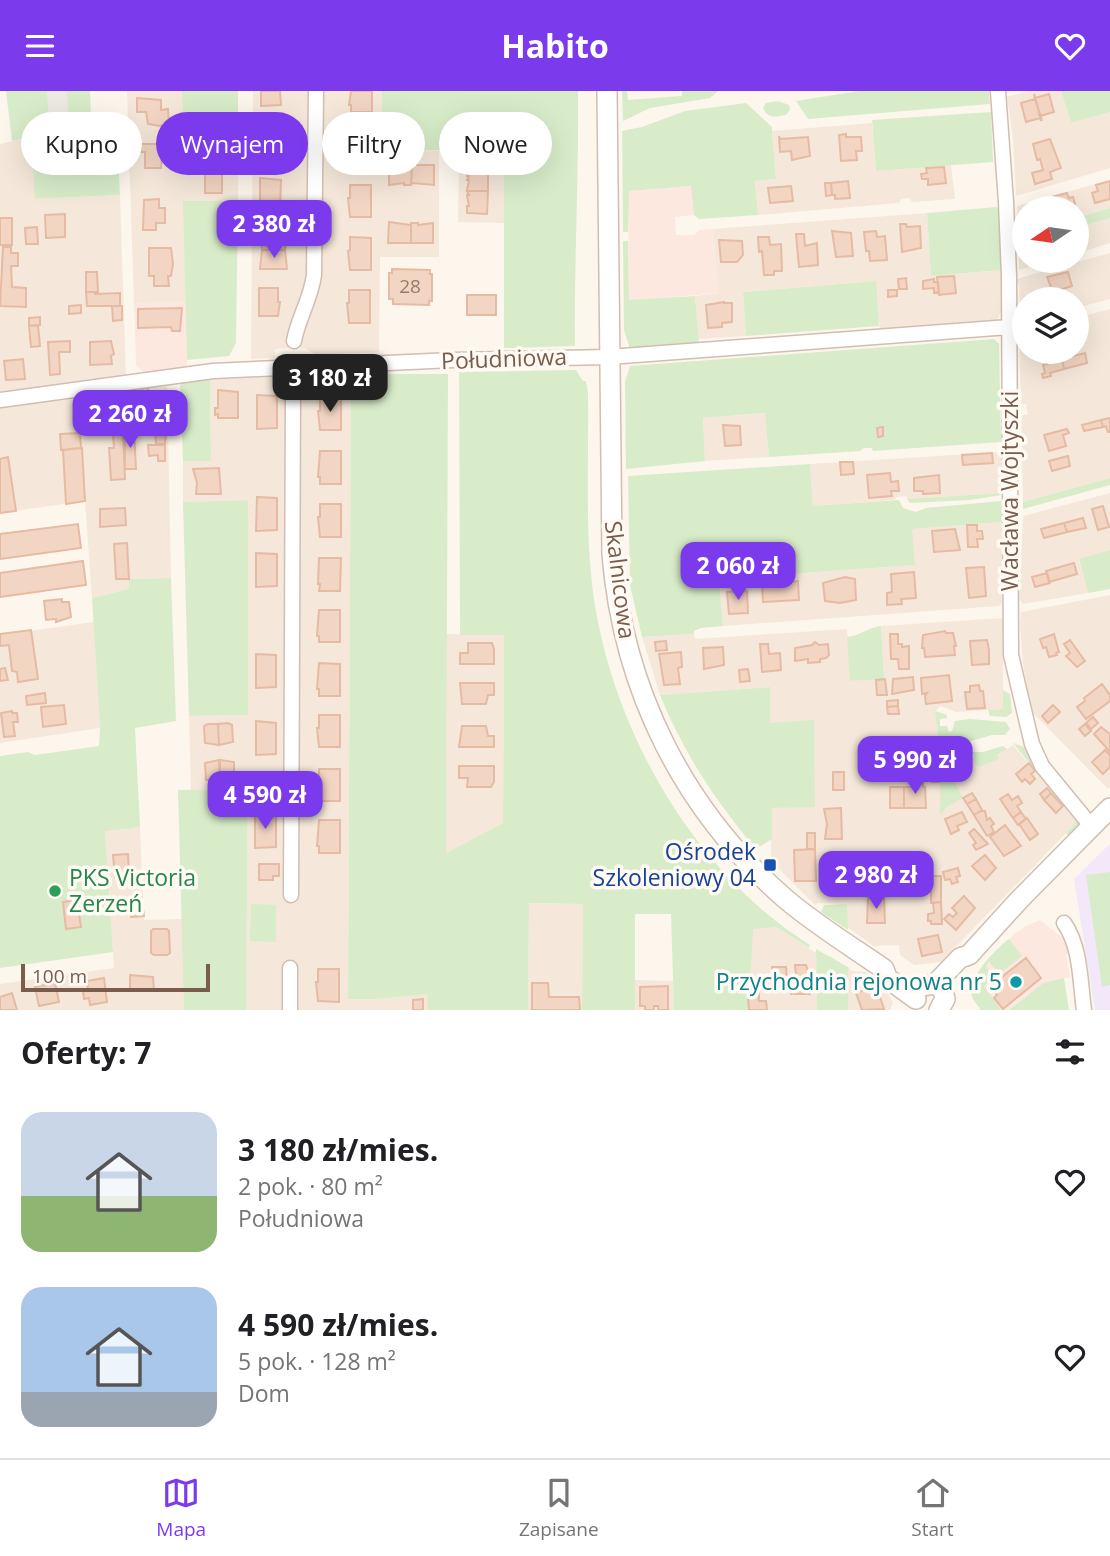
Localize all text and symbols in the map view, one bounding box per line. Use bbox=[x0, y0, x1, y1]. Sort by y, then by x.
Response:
text: Habito bbox=[501, 24, 609, 67]
icon: menu bbox=[21, 27, 59, 65]
icon: heart bbox=[1051, 27, 1089, 65]
chip: Kupno bbox=[21, 112, 142, 175]
chip: Wynajem bbox=[156, 112, 308, 175]
chip: Filtry bbox=[322, 112, 425, 175]
chip: Nowe bbox=[439, 112, 552, 175]
north arrow bbox=[1012, 196, 1088, 273]
map controls bbox=[1012, 196, 1089, 364]
pin: 2 380 zł bbox=[202, 201, 346, 260]
text: 2 380 zł bbox=[233, 207, 315, 239]
house number: 28 bbox=[399, 273, 421, 299]
button: layers bbox=[1012, 287, 1089, 364]
street label: Południowa bbox=[440, 340, 567, 376]
pin: 3 180 zł bbox=[258, 355, 402, 414]
text: 3 180 zł bbox=[289, 361, 371, 393]
pin: 2 260 zł bbox=[58, 391, 202, 450]
street label: Wacława Wojtyszki bbox=[993, 391, 1025, 591]
text: 2 260 zł bbox=[89, 397, 171, 429]
street label: Skalnicowa bbox=[598, 519, 644, 641]
pin: 2 060 zł bbox=[666, 543, 810, 602]
text: 2 060 zł bbox=[697, 549, 779, 581]
pin: 5 990 zł bbox=[843, 737, 987, 796]
text: 5 990 zł bbox=[874, 743, 956, 775]
pin: 4 590 zł bbox=[193, 771, 337, 831]
text: 4 590 zł bbox=[224, 778, 306, 810]
place label: Ośrodek Szkoleniowy 04 bbox=[593, 835, 756, 893]
pin: 2 980 zł bbox=[804, 851, 948, 911]
marker: Ośrodek Szkoleniowy 04 bbox=[762, 857, 778, 873]
text: 2 980 zł bbox=[835, 858, 917, 890]
place label: PKS Victoria Zerzeń bbox=[69, 861, 196, 919]
marker: PKS Victoria Zerzeń bbox=[47, 883, 63, 899]
scale bar bbox=[21, 961, 210, 993]
text: 100 m bbox=[32, 963, 87, 989]
place label: Przychodnia rejonowa nr 5 bbox=[716, 965, 1002, 997]
marker: Przychodnia rejonowa nr 5 bbox=[1008, 974, 1024, 990]
text: Oferty: 7 bbox=[21, 1032, 151, 1073]
icon: filters bbox=[1051, 1033, 1089, 1071]
text: 3 180 zł/mies. bbox=[238, 1129, 438, 1170]
icon: home bbox=[77, 1140, 161, 1224]
icon: heart bbox=[1051, 1163, 1089, 1201]
text: 2 pok. · 80 m² bbox=[238, 1170, 383, 1202]
text: Południowa bbox=[238, 1202, 364, 1234]
text: 4 590 zł/mies. bbox=[238, 1304, 438, 1345]
icon: home bbox=[77, 1315, 161, 1399]
icon: heart bbox=[1051, 1338, 1089, 1376]
text: 5 pok. · 128 m² bbox=[238, 1345, 396, 1377]
text: Dom bbox=[238, 1377, 290, 1409]
tab: Mapa bbox=[156, 1474, 206, 1542]
tab: Zapisane bbox=[519, 1474, 599, 1542]
tab: Start bbox=[911, 1474, 954, 1542]

